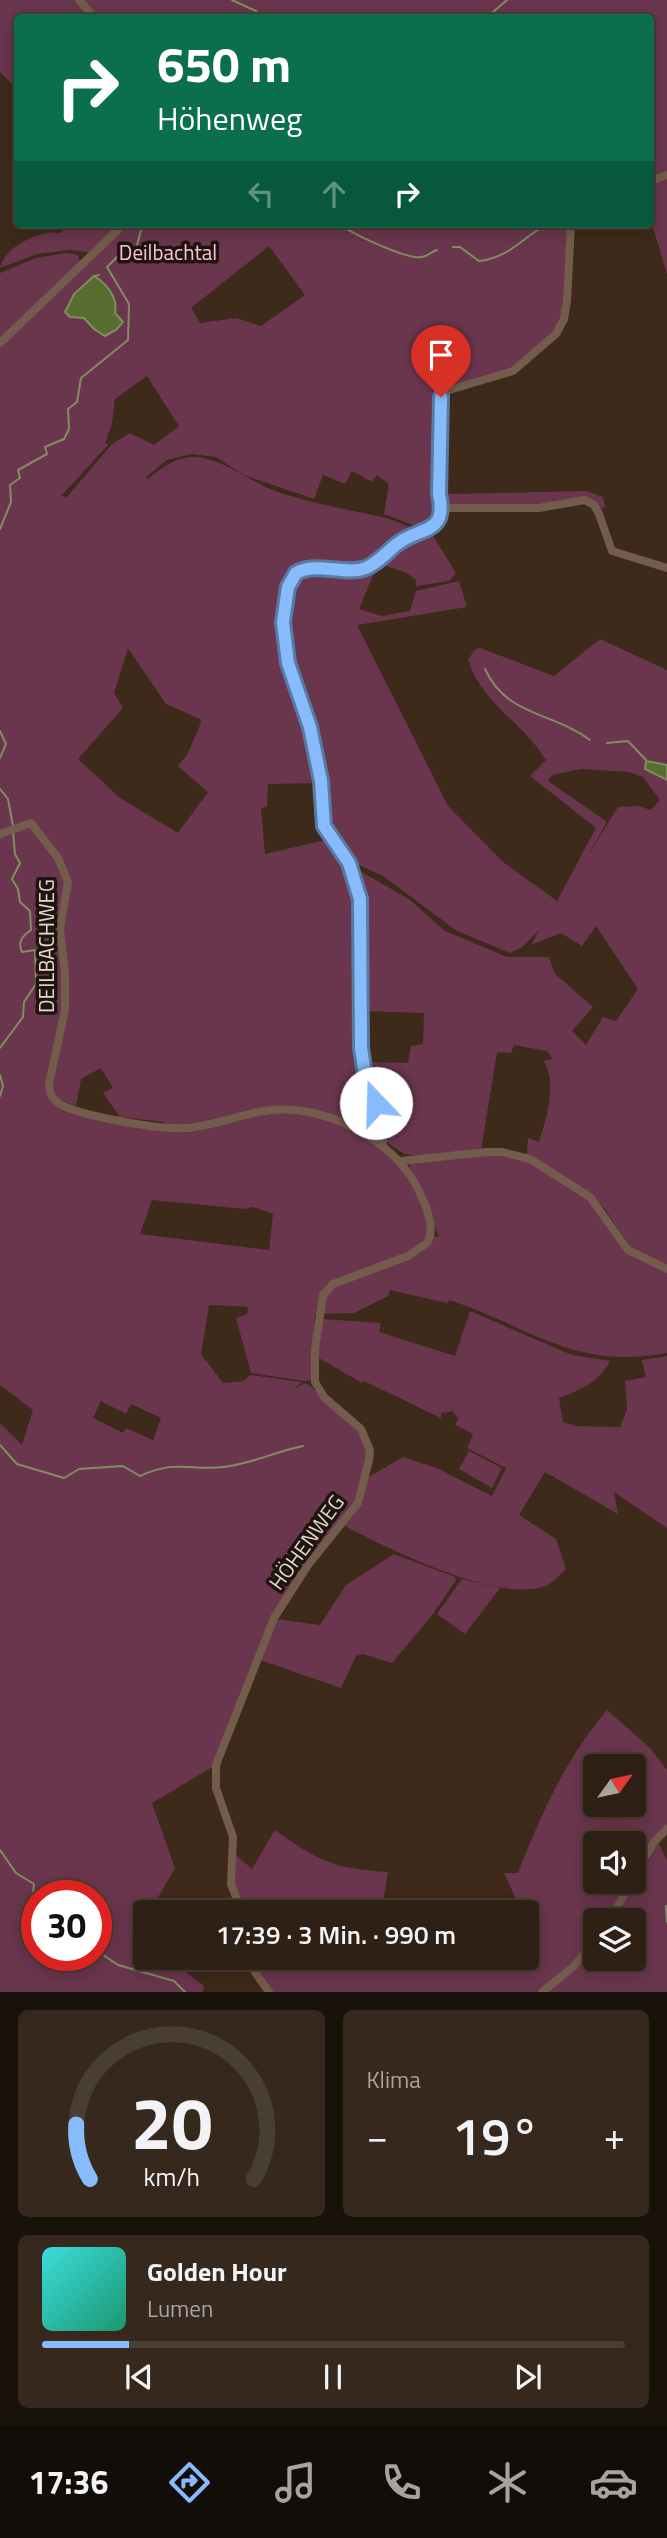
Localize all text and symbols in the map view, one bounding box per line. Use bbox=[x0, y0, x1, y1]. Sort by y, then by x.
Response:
text: 650 m bbox=[157, 26, 291, 101]
icon: right bbox=[42, 42, 133, 133]
text: Höhenweg bbox=[157, 94, 303, 142]
icon: left bbox=[242, 175, 280, 213]
icon: ahead bbox=[315, 175, 353, 213]
icon: right bbox=[388, 175, 426, 213]
park label: Deilbachtal bbox=[119, 236, 217, 268]
pin bbox=[411, 325, 471, 397]
icon: arrive bbox=[422, 336, 460, 374]
street label: DEILBACHWEG bbox=[30, 879, 62, 1013]
position arrow bbox=[339, 1066, 413, 1140]
street label: HÖHENWEG bbox=[260, 1488, 352, 1596]
north arrow bbox=[583, 1754, 646, 1816]
map controls bbox=[583, 1754, 646, 1971]
button: sound bbox=[583, 1831, 646, 1894]
speed limit sign: 30 bbox=[21, 1880, 112, 1971]
button: layers bbox=[583, 1908, 646, 1971]
text: 17:39 · 3 Min. · 990 m bbox=[216, 1915, 456, 1954]
text: Klima bbox=[367, 2062, 421, 2097]
text: 20 bbox=[130, 2068, 212, 2178]
text: 19° bbox=[452, 2096, 539, 2175]
text: − bbox=[367, 2107, 388, 2165]
text: + bbox=[604, 2107, 625, 2165]
text: km/h bbox=[143, 2158, 200, 2196]
text: Golden Hour bbox=[147, 2252, 287, 2291]
text: Lumen bbox=[147, 2291, 213, 2326]
icon: previous bbox=[120, 2358, 158, 2396]
icon: pause bbox=[314, 2358, 352, 2396]
icon: next bbox=[509, 2358, 547, 2396]
text: 17:36 bbox=[29, 2458, 108, 2506]
icon: directions bbox=[165, 2458, 214, 2507]
icon: music bbox=[271, 2458, 320, 2507]
icon: phone bbox=[377, 2458, 426, 2507]
icon: climate bbox=[483, 2458, 532, 2507]
icon: car bbox=[589, 2458, 638, 2507]

